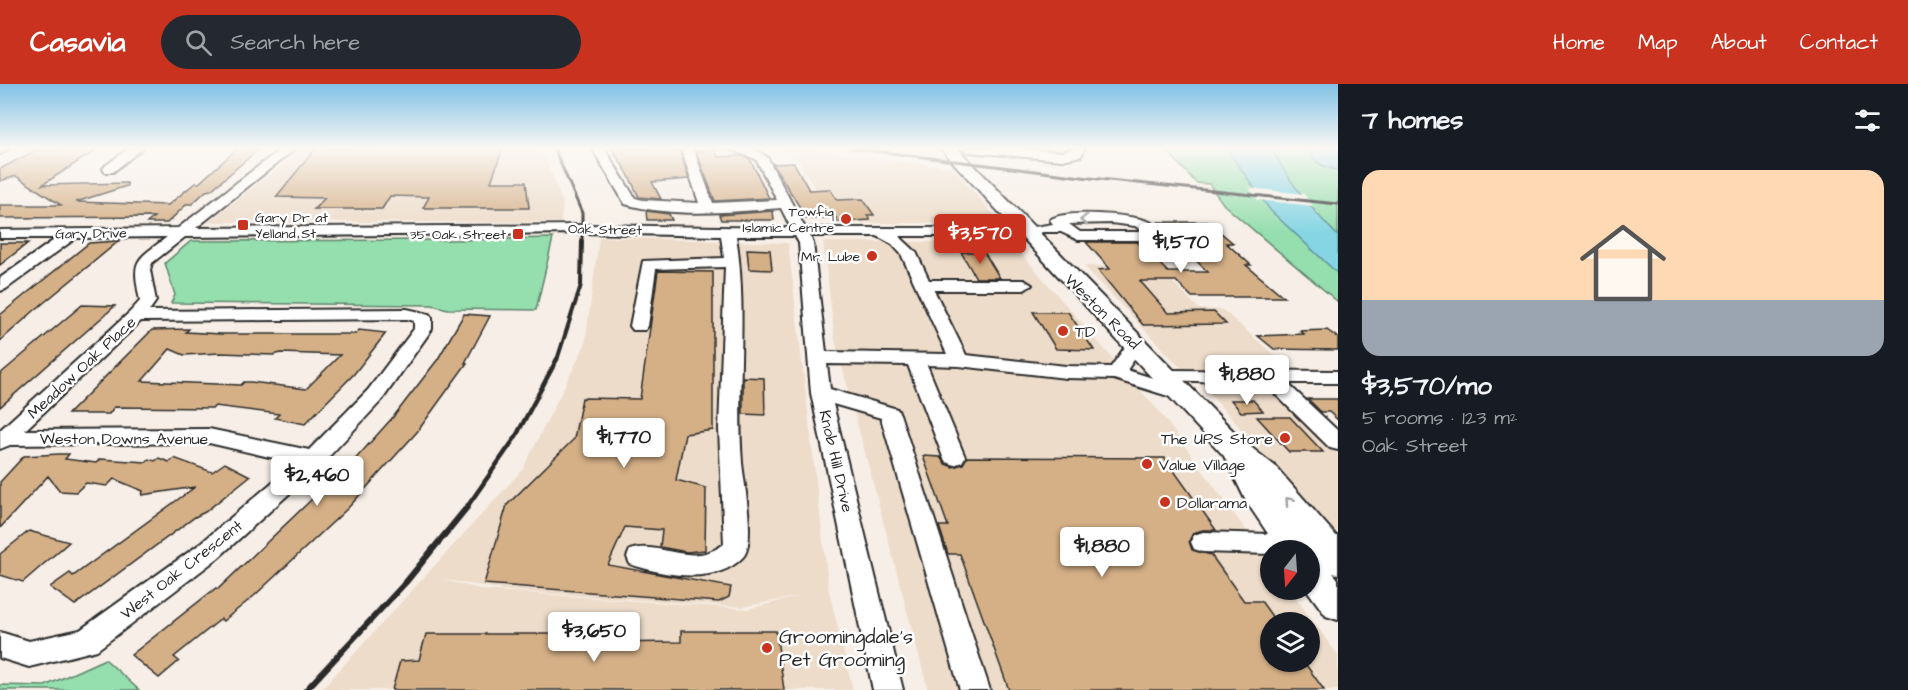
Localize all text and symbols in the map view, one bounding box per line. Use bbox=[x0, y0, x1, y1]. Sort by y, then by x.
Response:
search box bbox=[161, 15, 581, 69]
text: Casavia bbox=[30, 23, 125, 62]
icon: search bbox=[182, 26, 215, 59]
text: Search here bbox=[230, 27, 360, 58]
text: Home bbox=[1553, 28, 1605, 57]
text: Map bbox=[1638, 28, 1678, 57]
text: About bbox=[1711, 28, 1767, 57]
text: Contact bbox=[1800, 28, 1878, 57]
text: 7 homes bbox=[1362, 102, 1463, 138]
icon: filters bbox=[1851, 104, 1884, 137]
place label: Towfiq Islamic Centre bbox=[743, 202, 834, 238]
place label: Gary Dr at Yelland St bbox=[255, 208, 328, 244]
icon: home bbox=[1569, 209, 1677, 317]
marker: Towfiq Islamic Centre bbox=[839, 212, 853, 226]
pin: $3,570 bbox=[931, 214, 1029, 265]
one-way arrow bbox=[1080, 214, 1089, 226]
marker: Gary Dr at Yelland St bbox=[236, 218, 250, 232]
street label: Oak Street bbox=[568, 219, 642, 241]
text: $3,570 bbox=[948, 219, 1012, 247]
street label: Gary Drive bbox=[55, 223, 127, 245]
pin: $1,570 bbox=[1132, 223, 1230, 274]
place label: 35 Oak Street bbox=[409, 225, 506, 245]
marker: 35 Oak Street bbox=[511, 227, 525, 241]
text: $1,570 bbox=[1153, 228, 1209, 256]
place label: Mr. Lube bbox=[801, 247, 860, 267]
marker: Mr. Lube bbox=[865, 249, 879, 263]
street label: Weston Road bbox=[1060, 269, 1145, 354]
street label: Meadow Oak Place bbox=[23, 311, 141, 424]
place label: TD bbox=[1075, 321, 1095, 343]
marker: TD bbox=[1056, 324, 1070, 338]
pin: $1,880 bbox=[1198, 355, 1296, 406]
text: $1,880 bbox=[1219, 360, 1275, 388]
text: $3,570/mo bbox=[1362, 368, 1492, 404]
text: 5 rooms · 123 m² bbox=[1362, 404, 1517, 432]
street label: Knob Hill Drive bbox=[814, 408, 859, 515]
pin: $1,770 bbox=[575, 418, 673, 469]
text: $1,770 bbox=[597, 423, 651, 451]
street label: Weston Downs Avenue bbox=[40, 428, 209, 450]
place label: The UPS Store bbox=[1161, 428, 1273, 450]
marker: The UPS Store bbox=[1278, 431, 1292, 445]
text: Oak Street bbox=[1362, 432, 1468, 460]
place label: Value Village bbox=[1159, 454, 1246, 477]
pin: $2,460 bbox=[268, 456, 366, 507]
marker: Value Village bbox=[1140, 457, 1154, 471]
text: $2,460 bbox=[285, 461, 349, 489]
place label: Dollarama bbox=[1177, 492, 1247, 514]
marker: Dollarama bbox=[1158, 495, 1172, 509]
one-way arrow bbox=[1285, 497, 1296, 508]
street label: West Oak Crescent bbox=[116, 515, 248, 625]
pin: $1,880 bbox=[1053, 527, 1151, 578]
text: $1,880 bbox=[1074, 532, 1130, 560]
north arrow bbox=[1260, 540, 1320, 600]
map controls bbox=[1260, 540, 1320, 672]
pin: $3,650 bbox=[545, 612, 643, 663]
button: layers bbox=[1260, 612, 1320, 672]
text: $3,650 bbox=[562, 617, 626, 645]
place label: Groomingdale's Pet Grooming bbox=[779, 623, 913, 675]
marker: Groomingdale's Pet Grooming bbox=[760, 641, 774, 655]

